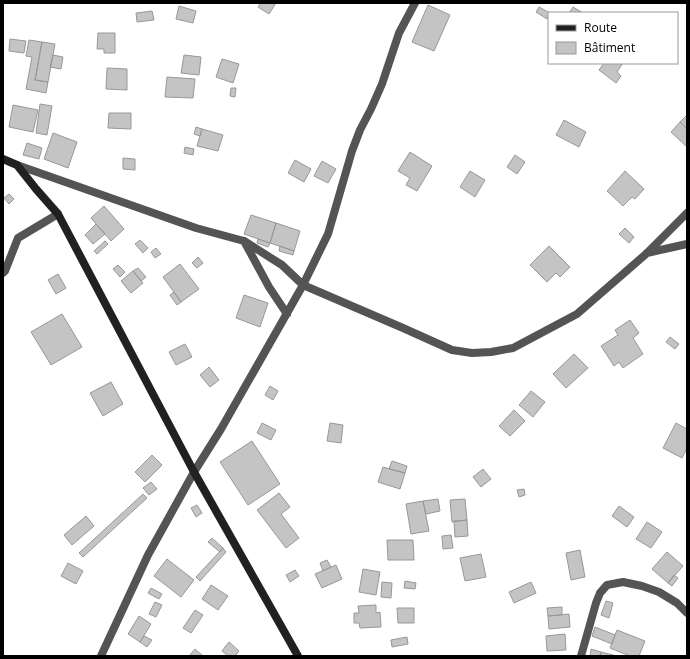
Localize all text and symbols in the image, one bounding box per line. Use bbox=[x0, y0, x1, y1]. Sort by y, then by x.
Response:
legend bbox=[548, 12, 678, 64]
text: Route bbox=[584, 19, 617, 36]
text: Bâtiment bbox=[584, 39, 635, 56]

